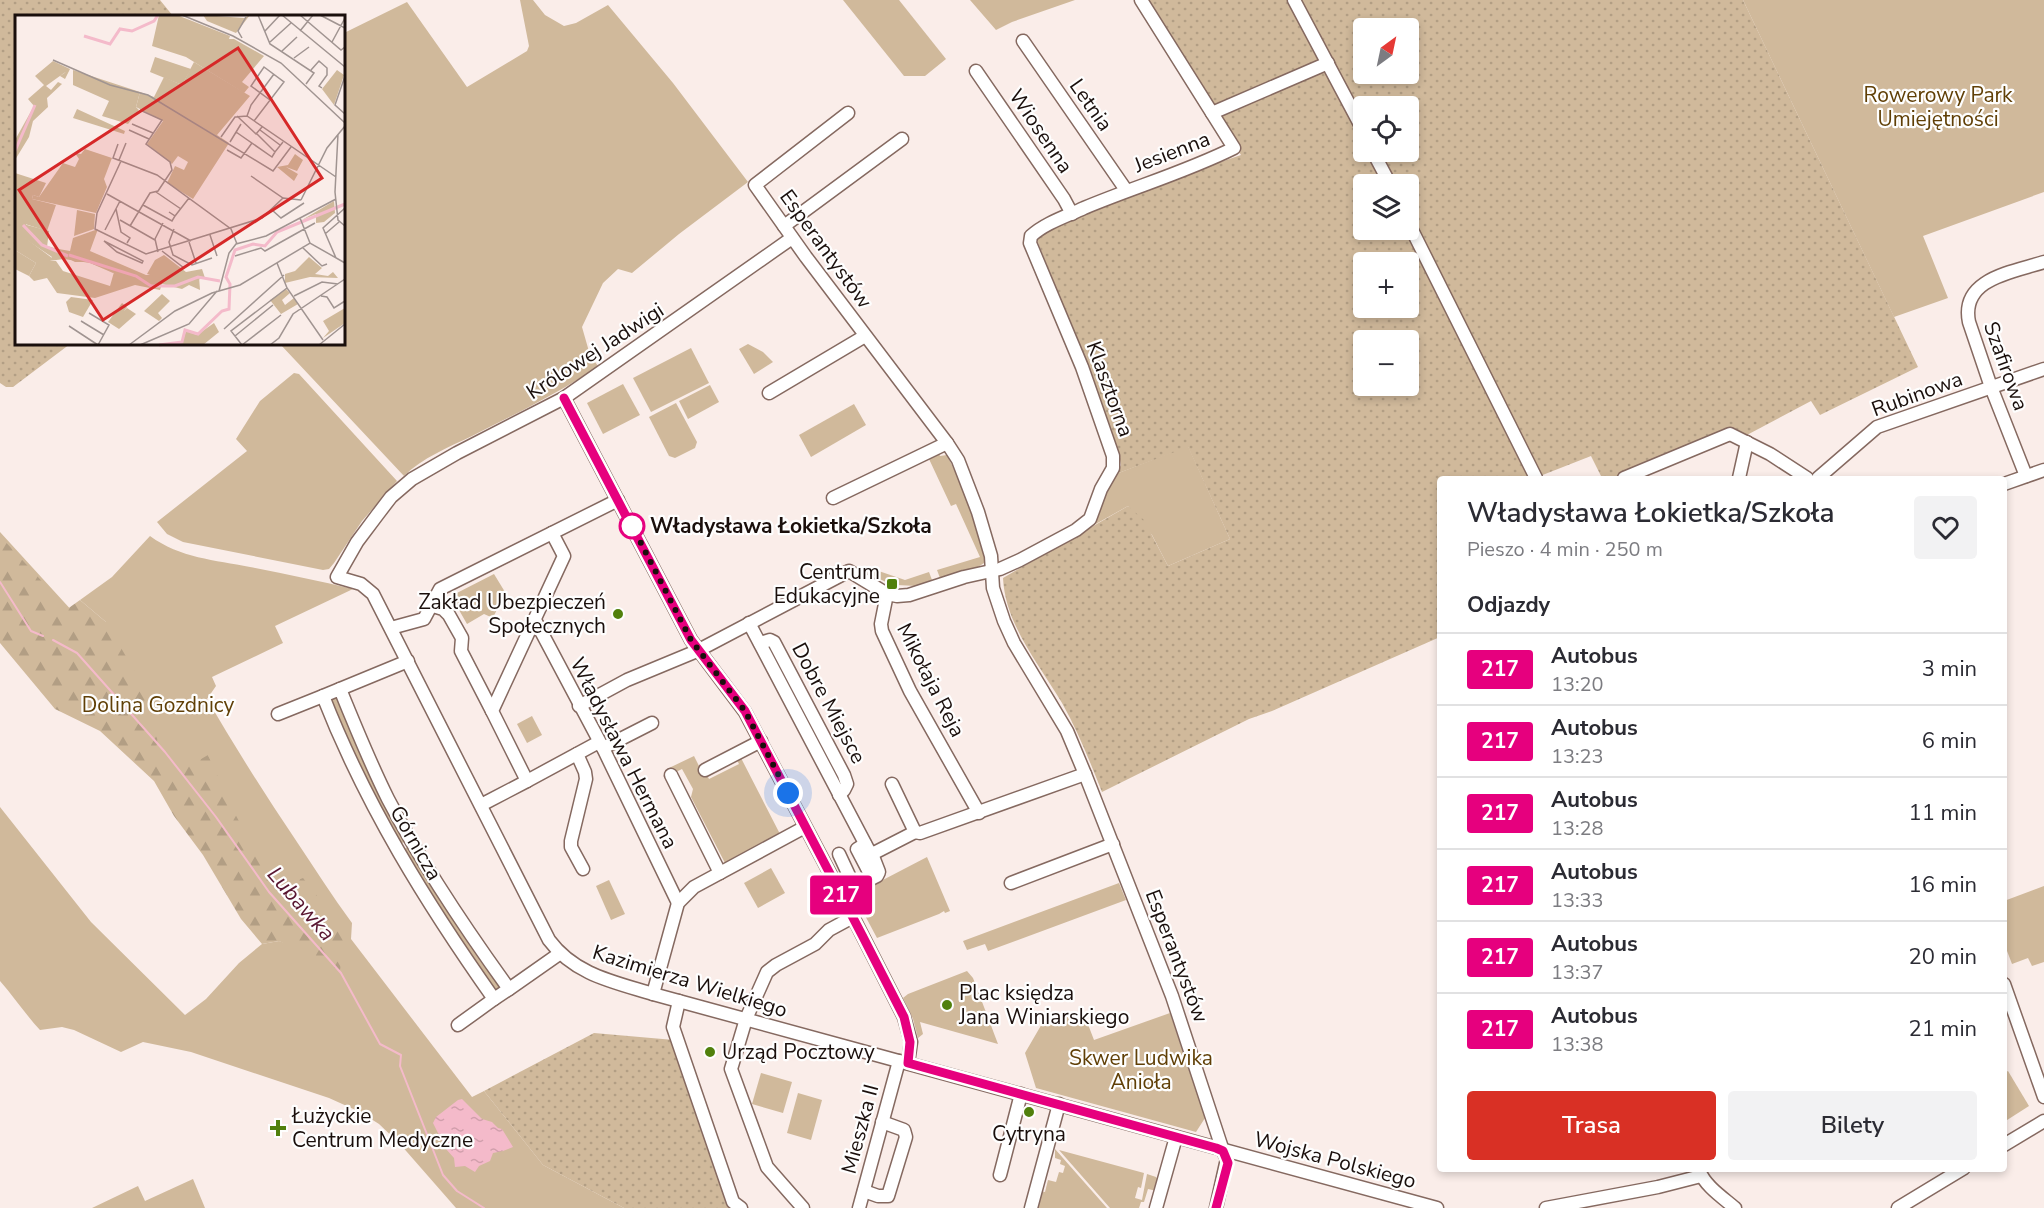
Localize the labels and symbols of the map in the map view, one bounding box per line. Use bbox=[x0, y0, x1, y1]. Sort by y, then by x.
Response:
inset map bbox=[15, 15, 345, 345]
north arrow bbox=[1353, 18, 1419, 84]
street label: Letnia bbox=[1063, 73, 1119, 137]
park label: Rowerowy Park Umiejętności bbox=[1863, 81, 2013, 133]
street label: Wiosenna bbox=[1003, 83, 1079, 179]
street label: Jesienna bbox=[1129, 125, 1214, 180]
street label: Esperantystów bbox=[773, 184, 879, 314]
street label: Królowej Jadwigi bbox=[521, 296, 669, 406]
street label: Szafirowa bbox=[1977, 318, 2035, 414]
street label: Klasztorna bbox=[1080, 337, 1140, 441]
street label: Rubinowa bbox=[1868, 365, 1966, 423]
place label: Władysława Łokietka/Szkoła bbox=[650, 512, 932, 540]
marker: Władysława Łokietka/Szkoła bbox=[619, 513, 645, 539]
place label: Centrum Edukacyjne bbox=[774, 558, 880, 610]
marker: Centrum Edukacyjne bbox=[885, 577, 899, 591]
place label: Zakład Ubezpieczeń Społecznych bbox=[418, 588, 606, 640]
marker: Zakład Ubezpieczeń Społecznych bbox=[611, 607, 625, 621]
street label: Mikołaja Reja bbox=[890, 618, 972, 742]
street label: Dobre Miejsce bbox=[785, 638, 873, 768]
street label: Władysława Hermana bbox=[564, 652, 684, 854]
park label: Dolina Gozdnicy bbox=[82, 691, 235, 719]
your location bbox=[773, 778, 803, 808]
street label: Górnicza bbox=[383, 801, 449, 885]
water label: Lubawka bbox=[260, 860, 342, 948]
line badge: 217 bbox=[806, 876, 876, 914]
street label: Esperantystów bbox=[1139, 885, 1215, 1027]
street label: Kazimierza Wielkiego bbox=[589, 938, 791, 1024]
place label: Plac księdza Jana Winiarskiego bbox=[958, 979, 1129, 1031]
marker: Plac księdza Jana Winiarskiego bbox=[940, 998, 954, 1012]
place label: Urząd Pocztowy bbox=[722, 1038, 875, 1066]
park label: Skwer Ludwika Anioła bbox=[1069, 1044, 1213, 1096]
marker: Urząd Pocztowy bbox=[703, 1045, 717, 1059]
street label: Mieszka II bbox=[835, 1081, 885, 1177]
place label: Łużyckie Centrum Medyczne bbox=[291, 1102, 473, 1154]
marker: Cytryna bbox=[1022, 1105, 1036, 1119]
marker: Łużyckie Centrum Medyczne bbox=[269, 1119, 287, 1137]
place label: Cytryna bbox=[992, 1120, 1066, 1148]
street label: Wojska Polskiego bbox=[1251, 1125, 1419, 1195]

